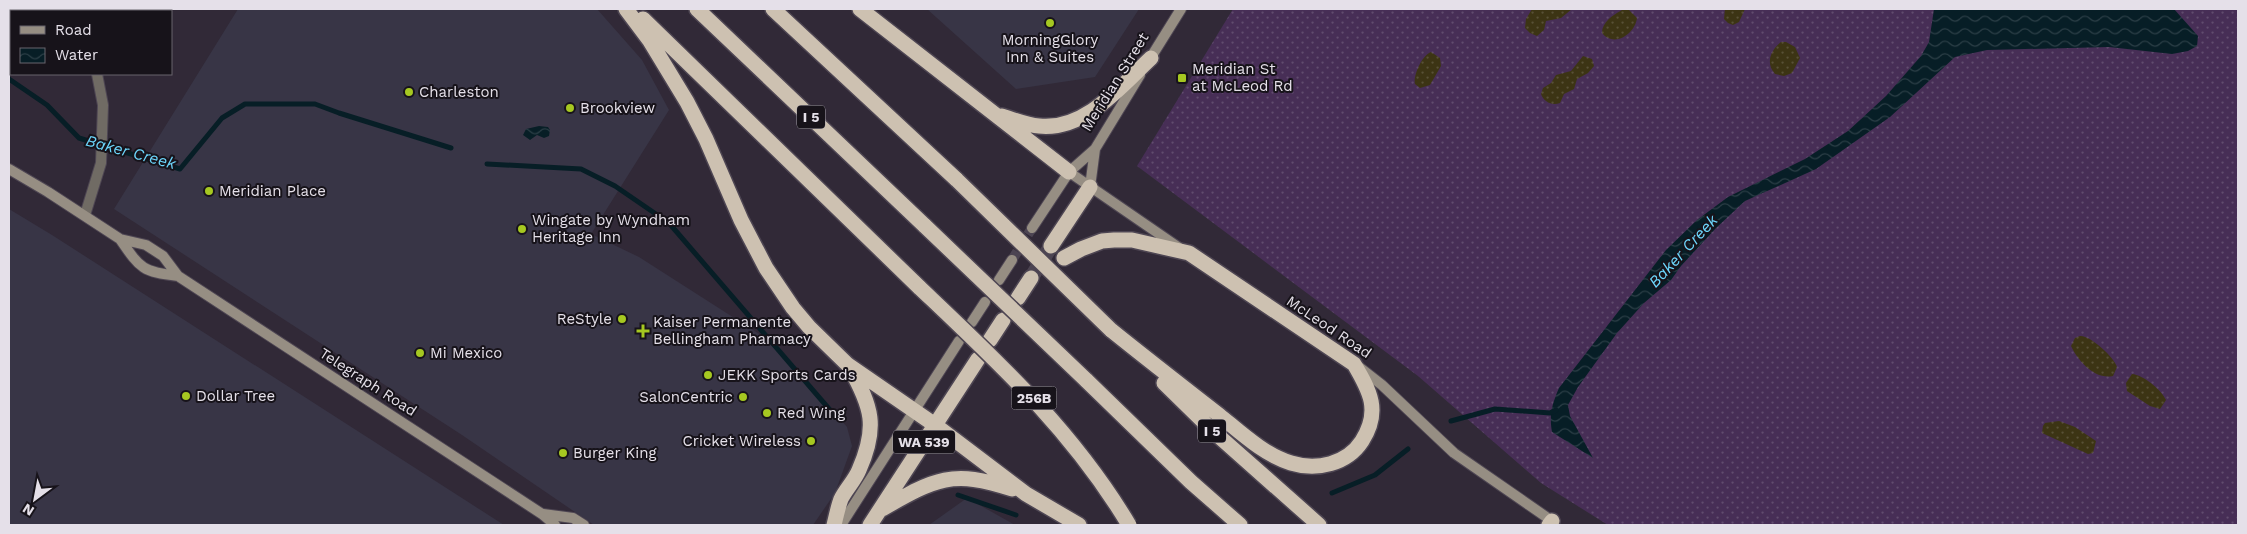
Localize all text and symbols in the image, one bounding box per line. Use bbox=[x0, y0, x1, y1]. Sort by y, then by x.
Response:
legend bbox=[10, 10, 172, 75]
marker: MorningGlory Inn & Suites bbox=[1044, 17, 1056, 29]
text: Road bbox=[55, 21, 92, 39]
street label: Meridian Street bbox=[1077, 29, 1153, 135]
place label: MorningGlory Inn & Suites bbox=[1002, 31, 1099, 66]
text: Water bbox=[55, 46, 98, 64]
place label: Meridian St at McLeod Rd bbox=[1192, 60, 1293, 95]
marker: Meridian St at McLeod Rd bbox=[1176, 72, 1188, 84]
place label: Charleston bbox=[419, 83, 499, 101]
marker: Charleston bbox=[403, 86, 415, 98]
place label: Brookview bbox=[580, 99, 655, 117]
marker: Brookview bbox=[564, 102, 576, 114]
road number: I 5 bbox=[797, 105, 825, 128]
water label: Baker Creek bbox=[84, 131, 179, 173]
place label: Meridian Place bbox=[219, 182, 326, 200]
marker: Meridian Place bbox=[203, 185, 215, 197]
water label: Baker Creek bbox=[1644, 210, 1722, 291]
place label: Wingate by Wyndham Heritage Inn bbox=[532, 211, 690, 246]
marker: Wingate by Wyndham Heritage Inn bbox=[516, 223, 528, 235]
street label: McLeod Road bbox=[1283, 292, 1375, 362]
place label: ReStyle bbox=[557, 310, 612, 328]
marker: ReStyle bbox=[616, 313, 628, 325]
place label: Kaiser Permanente Bellingham Pharmacy bbox=[653, 313, 811, 348]
marker: Kaiser Permanente Bellingham Pharmacy bbox=[637, 325, 649, 337]
street label: Telegraph Road bbox=[316, 344, 420, 420]
place label: Mi Mexico bbox=[430, 344, 502, 362]
marker: Mi Mexico bbox=[414, 347, 426, 359]
place label: JEKK Sports Cards bbox=[718, 366, 856, 384]
marker: JEKK Sports Cards bbox=[702, 369, 714, 381]
road number: 256B bbox=[1012, 386, 1056, 409]
place label: Dollar Tree bbox=[196, 387, 275, 405]
place label: SalonCentric bbox=[639, 388, 733, 406]
marker: Dollar Tree bbox=[180, 390, 192, 402]
marker: SalonCentric bbox=[737, 391, 749, 403]
place label: Red Wing bbox=[777, 404, 845, 422]
marker: Red Wing bbox=[761, 407, 773, 419]
road number: I 5 bbox=[1198, 420, 1226, 442]
road number: WA 539 bbox=[893, 431, 955, 454]
place label: Cricket Wireless bbox=[682, 432, 801, 450]
marker: Cricket Wireless bbox=[805, 435, 817, 447]
place label: Burger King bbox=[573, 444, 656, 462]
marker: Burger King bbox=[557, 447, 569, 459]
north arrow bbox=[10, 474, 60, 524]
text: N bbox=[19, 500, 37, 520]

